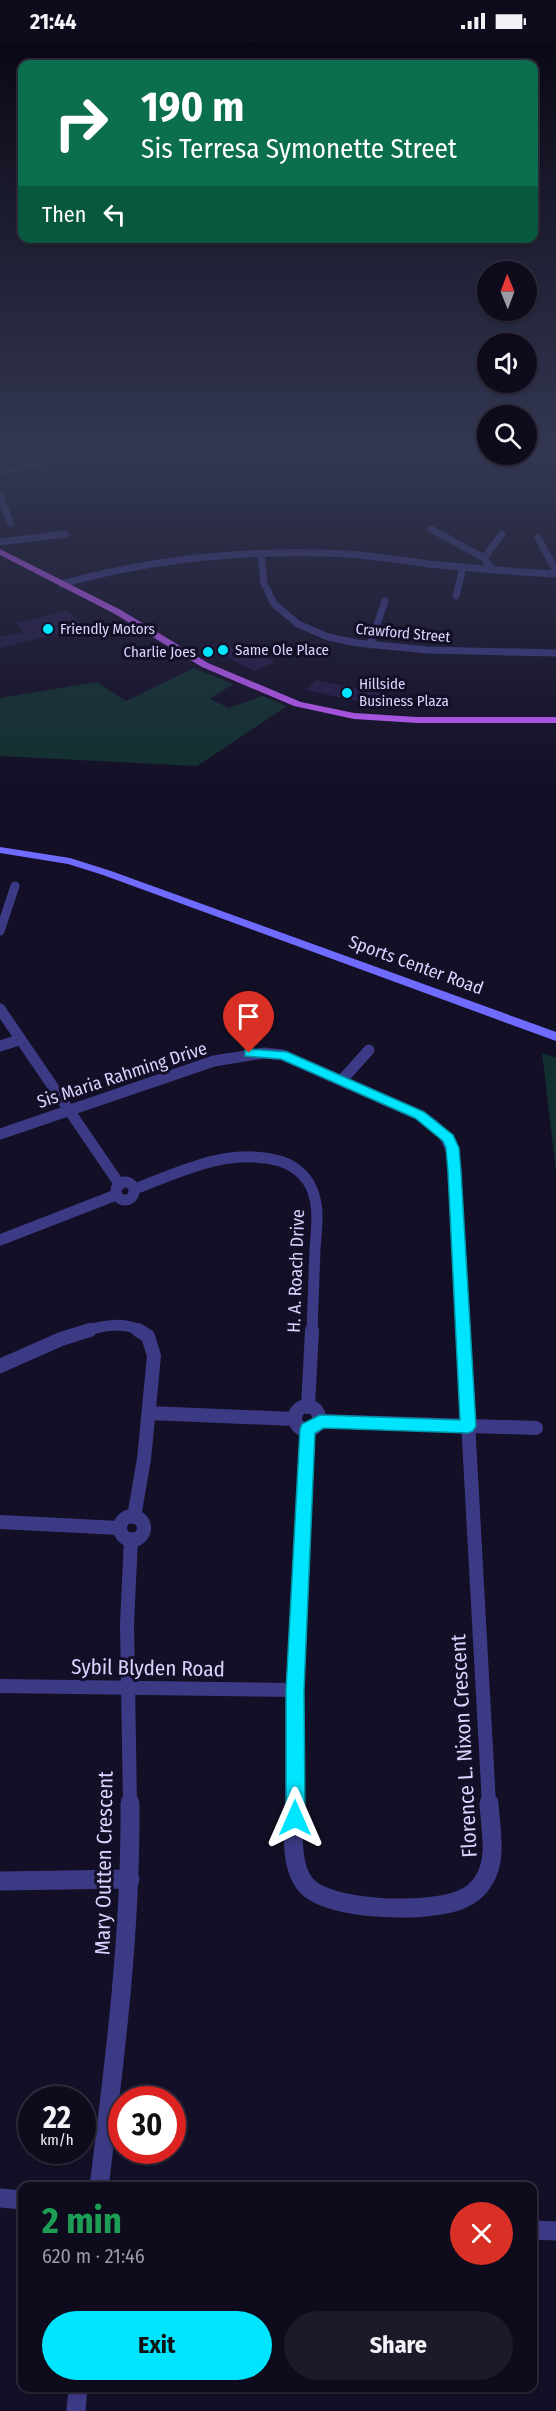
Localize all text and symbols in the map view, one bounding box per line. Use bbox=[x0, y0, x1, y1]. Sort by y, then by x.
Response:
text: 21:44 bbox=[30, 8, 77, 35]
text: 190 m bbox=[141, 82, 244, 132]
icon: right bbox=[42, 84, 120, 162]
text: Sis Terresa Symonette Street bbox=[141, 133, 457, 165]
icon: left bbox=[98, 198, 131, 231]
text: Then bbox=[42, 201, 86, 228]
north arrow bbox=[477, 261, 537, 321]
map controls bbox=[477, 261, 537, 465]
button: sound bbox=[477, 333, 537, 393]
button: search bbox=[477, 405, 537, 465]
place label: Friendly Motors bbox=[60, 620, 155, 638]
street label: Crawford Street bbox=[355, 620, 451, 646]
marker: Friendly Motors bbox=[41, 622, 55, 636]
place label: Same Ole Place bbox=[235, 641, 329, 659]
place label: Charlie Joes bbox=[124, 643, 196, 661]
marker: Same Ole Place bbox=[216, 643, 230, 657]
marker: Charlie Joes bbox=[201, 645, 215, 659]
place label: Hillside Business Plaza bbox=[359, 675, 449, 710]
marker: Hillside Business Plaza bbox=[340, 686, 354, 700]
street label: Sports Center Road bbox=[346, 930, 486, 1000]
pin bbox=[223, 991, 274, 1053]
icon: arrive bbox=[232, 1000, 265, 1033]
street label: Sis Maria Rahming Drive bbox=[34, 1037, 210, 1113]
street label: H. A. Roach Drive bbox=[283, 1209, 309, 1333]
street label: Florence L. Nixon Crescent bbox=[445, 1634, 483, 1858]
street label: Sybil Blyden Road bbox=[71, 1654, 225, 1682]
street label: Mary Outten Crescent bbox=[89, 1771, 119, 1955]
position arrow bbox=[263, 1786, 327, 1850]
speed limit sign: 30 bbox=[108, 2086, 186, 2164]
text: 22 bbox=[43, 2100, 71, 2136]
text: km/h bbox=[40, 2131, 74, 2149]
text: 2 min bbox=[42, 2199, 122, 2243]
button: close bbox=[450, 2202, 513, 2265]
text: 620 m · 21:46 bbox=[42, 2244, 145, 2268]
button: Exit bbox=[42, 2311, 272, 2380]
button: Share bbox=[284, 2311, 513, 2380]

